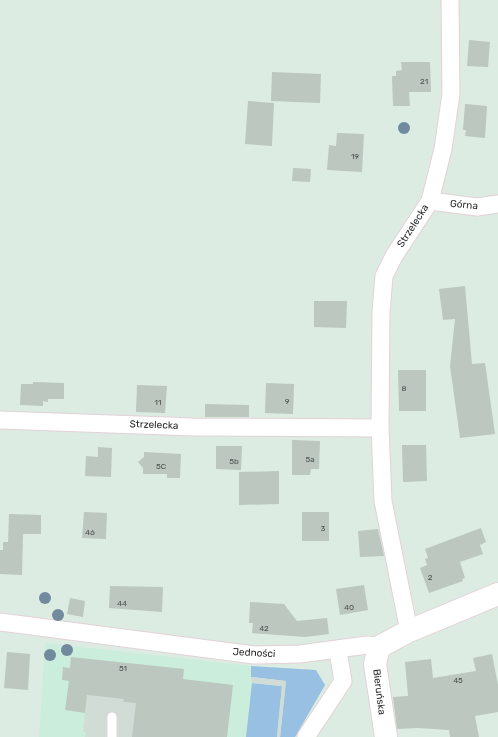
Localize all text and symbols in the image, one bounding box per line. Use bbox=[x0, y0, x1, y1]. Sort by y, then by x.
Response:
house number: 21 bbox=[420, 77, 428, 86]
house number: 19 bbox=[351, 152, 359, 161]
street label: Górna bbox=[450, 198, 478, 212]
street label: Strzelecka bbox=[395, 202, 431, 250]
house number: 8 bbox=[401, 384, 407, 393]
house number: 9 bbox=[285, 397, 290, 406]
house number: 11 bbox=[155, 398, 161, 407]
street label: Strzelecka bbox=[129, 418, 179, 432]
house number: 5a bbox=[305, 455, 315, 464]
house number: 5b bbox=[229, 457, 239, 466]
house number: 5C bbox=[156, 462, 166, 471]
house number: 3 bbox=[321, 524, 326, 533]
house number: 46 bbox=[85, 528, 95, 537]
house number: 2 bbox=[428, 573, 433, 582]
house number: 44 bbox=[117, 599, 127, 608]
house number: 40 bbox=[344, 603, 354, 612]
house number: 42 bbox=[259, 624, 269, 633]
street label: Jedności bbox=[232, 646, 276, 660]
house number: 51 bbox=[119, 664, 127, 673]
street label: Bieruńska bbox=[370, 668, 388, 716]
house number: 45 bbox=[453, 676, 463, 685]

